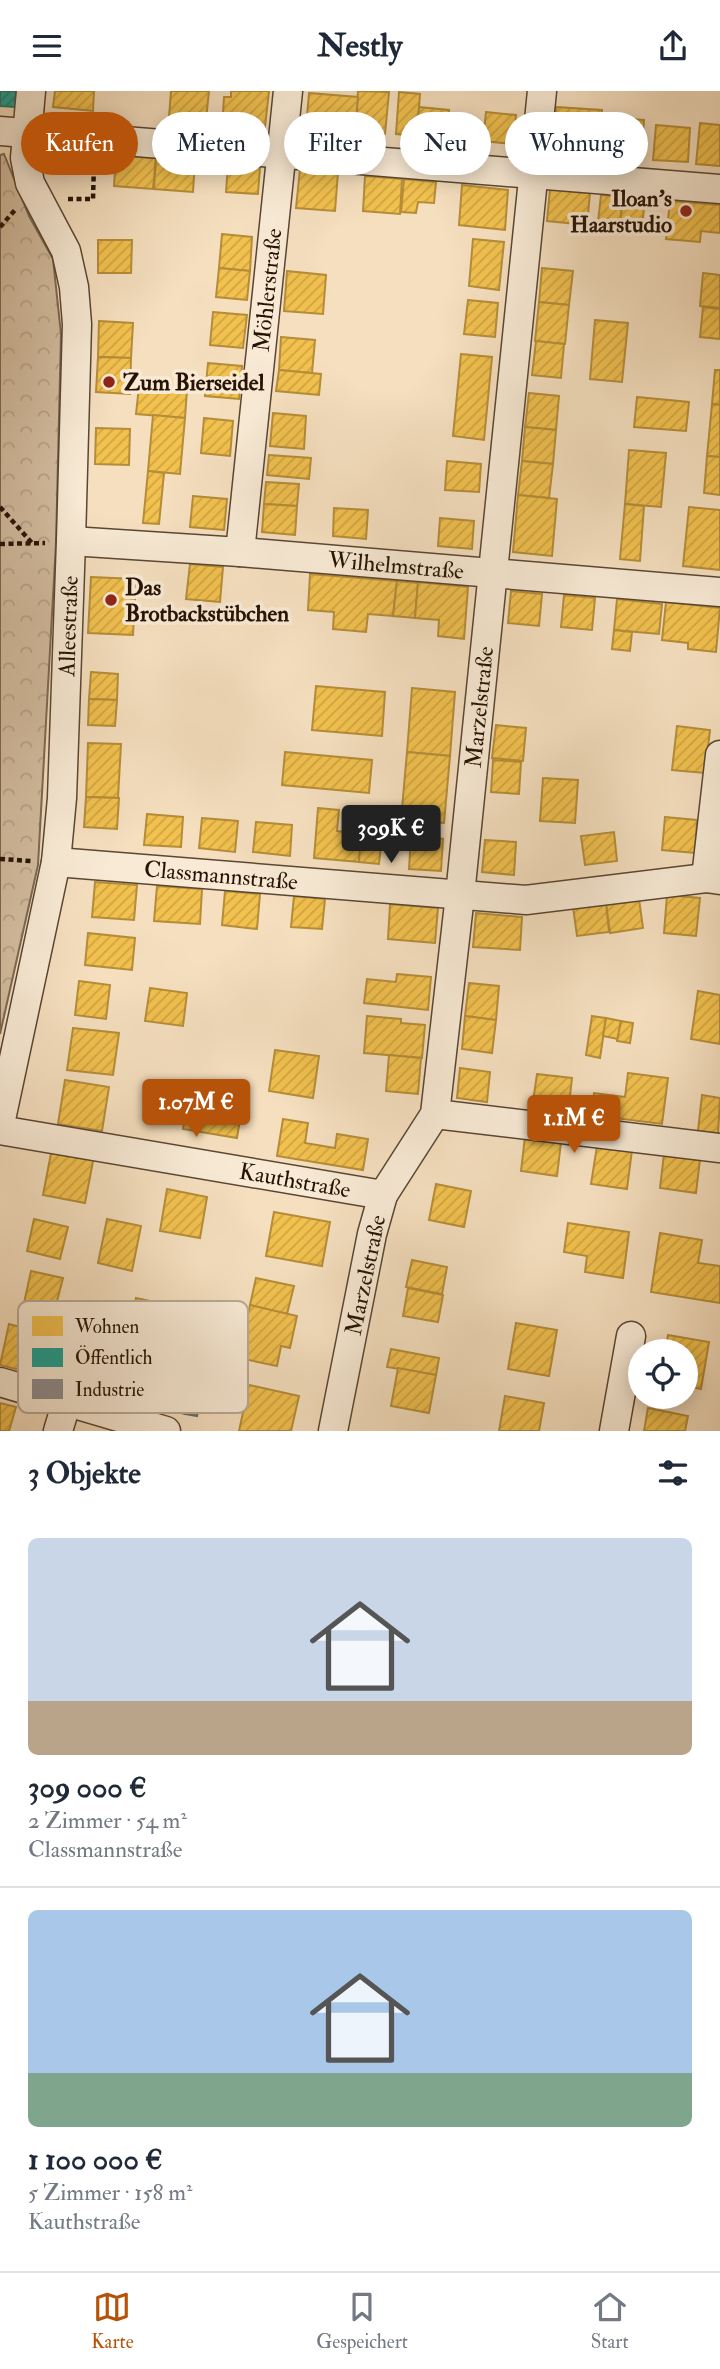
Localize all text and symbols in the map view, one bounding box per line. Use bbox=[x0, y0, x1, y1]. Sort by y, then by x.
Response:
text: Nestly bbox=[318, 26, 402, 66]
icon: menu bbox=[28, 27, 66, 65]
icon: share bbox=[654, 27, 692, 65]
chip: Kaufen bbox=[21, 112, 138, 175]
chip: Mieten bbox=[152, 112, 270, 175]
chip: Filter bbox=[284, 112, 386, 175]
chip: Neu bbox=[400, 112, 491, 175]
chip: Wohnung bbox=[505, 112, 648, 175]
place label: Iloan's Haarstudio bbox=[570, 184, 672, 239]
marker: Iloan's Haarstudio bbox=[678, 203, 694, 219]
street label: Möhlerstraße bbox=[247, 226, 288, 353]
place label: Zum Bierseidel bbox=[123, 368, 265, 397]
marker: Zum Bierseidel bbox=[101, 374, 117, 390]
street label: Wilhelmstraße bbox=[326, 545, 465, 586]
place label: Das Brotbackstübchen bbox=[125, 573, 289, 628]
street label: Alleestraße bbox=[52, 575, 85, 678]
marker: Das Brotbackstübchen bbox=[103, 592, 119, 608]
street label: Marzelstraße bbox=[459, 644, 500, 769]
pin: 309K € bbox=[334, 805, 448, 865]
text: 309K € bbox=[358, 813, 424, 842]
street label: Classmannstraße bbox=[143, 854, 299, 897]
pin: 1.07M € bbox=[131, 1079, 261, 1139]
text: 1.07M € bbox=[158, 1087, 234, 1116]
pin: 1.1M € bbox=[517, 1095, 631, 1155]
text: 1.1M € bbox=[543, 1103, 605, 1132]
street label: Kauthstraße bbox=[237, 1156, 353, 1205]
street label: Marzelstraße bbox=[339, 1212, 392, 1338]
legend bbox=[18, 1301, 248, 1413]
text: Wohnen bbox=[74, 1315, 139, 1339]
map controls bbox=[628, 1339, 698, 1409]
button: locate bbox=[628, 1339, 698, 1409]
text: Öffentlich bbox=[75, 1345, 153, 1370]
text: Industrie bbox=[75, 1378, 144, 1402]
icon: filters bbox=[654, 1454, 692, 1492]
text: 3 Objekte bbox=[28, 1455, 141, 1492]
icon: home bbox=[297, 1583, 423, 1709]
text: 309 000 € bbox=[28, 1769, 147, 1806]
text: 2 Zimmer · 54 m² bbox=[28, 1806, 187, 1835]
text: Classmannstraße bbox=[28, 1835, 182, 1864]
icon: home bbox=[297, 1955, 423, 2081]
text: 1 100 000 € bbox=[28, 2141, 163, 2178]
text: 5 Zimmer · 158 m² bbox=[28, 2178, 193, 2207]
text: Kauthstraße bbox=[28, 2207, 140, 2236]
tab: Karte bbox=[91, 2288, 134, 2354]
tab: Gespeichert bbox=[316, 2288, 408, 2354]
tab: Start bbox=[591, 2288, 629, 2354]

